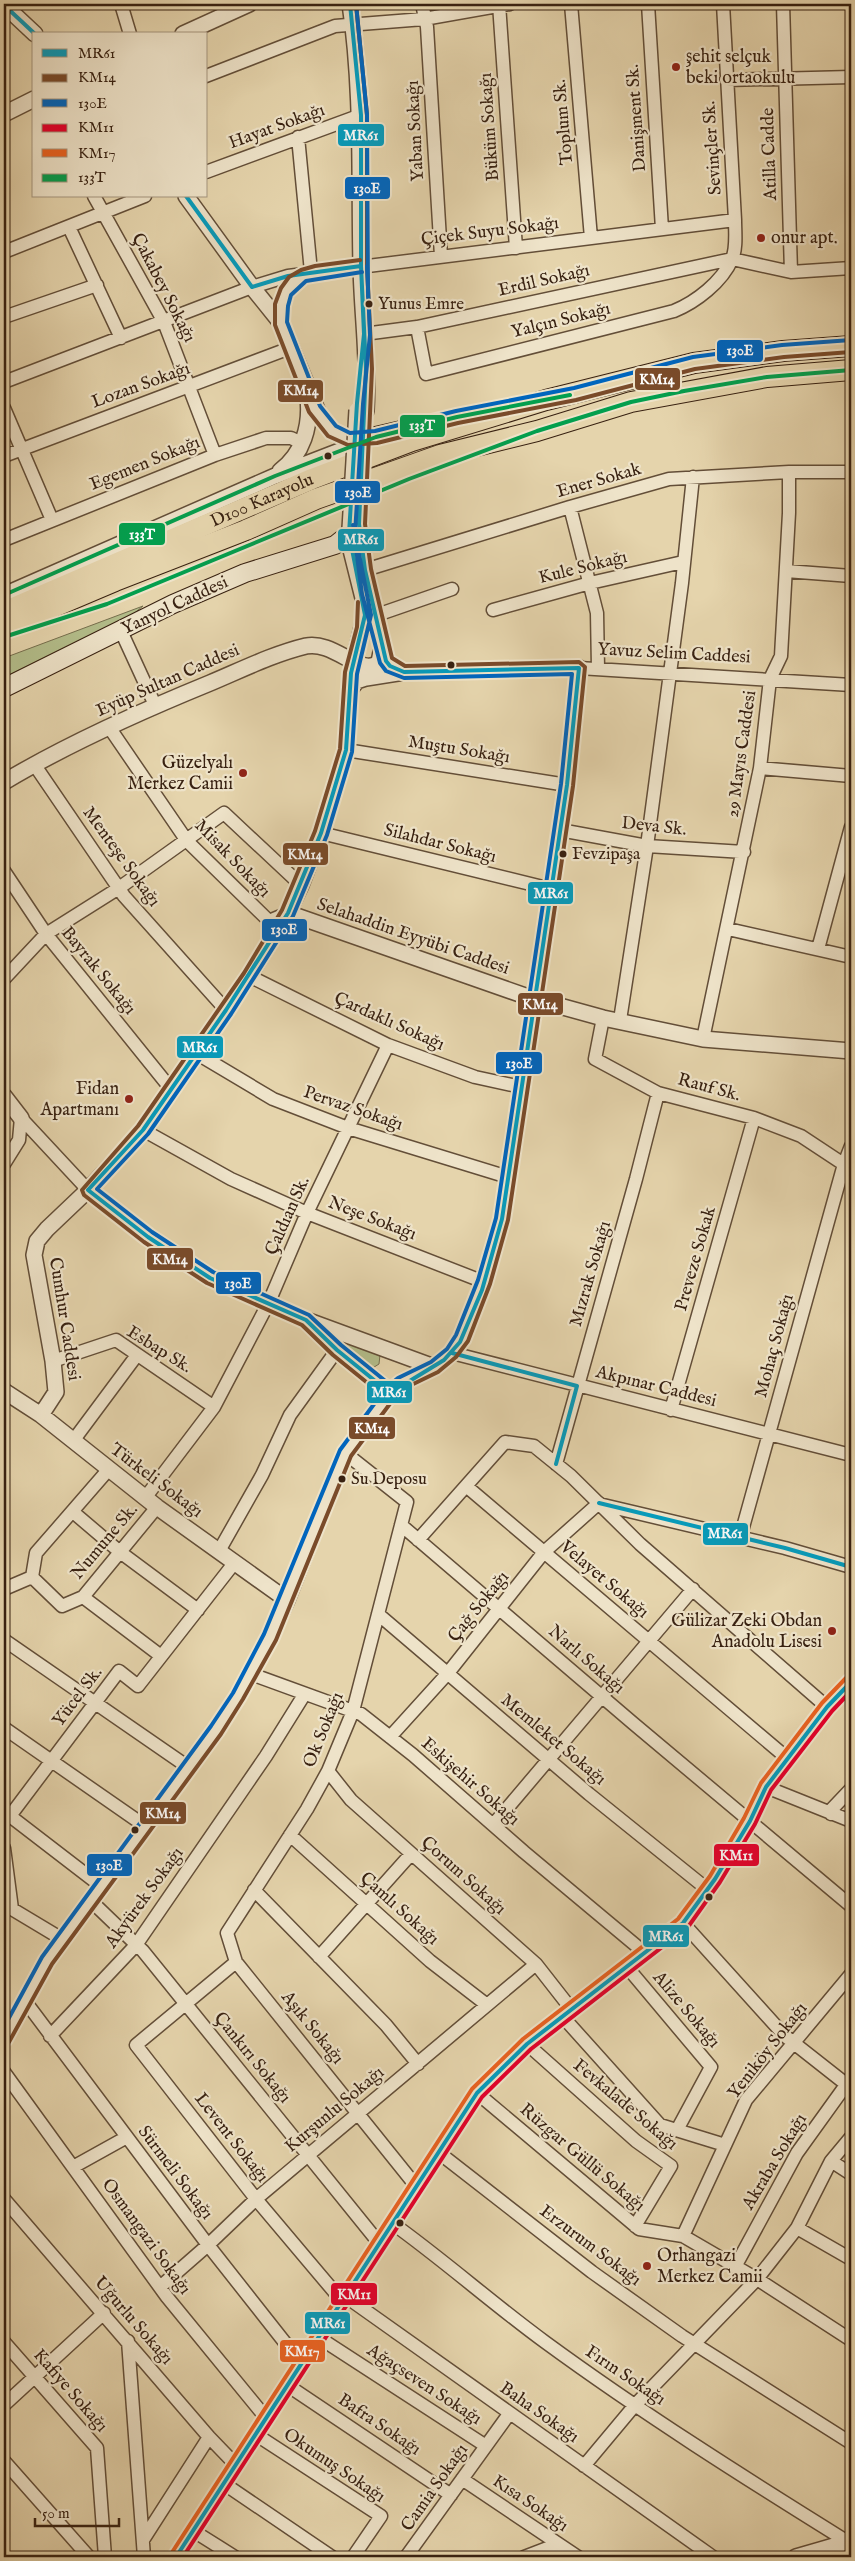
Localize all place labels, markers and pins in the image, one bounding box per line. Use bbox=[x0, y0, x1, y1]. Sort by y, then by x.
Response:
place label: şehit selçuk beki ortaokulu bbox=[685, 46, 795, 90]
marker: şehit selçuk beki ortaokulu bbox=[670, 61, 682, 73]
place label: onur apt. bbox=[771, 227, 838, 250]
marker: onur apt. bbox=[755, 232, 767, 244]
place label: Yunus Emre bbox=[378, 294, 464, 315]
marker: Yunus Emre bbox=[364, 299, 374, 309]
unlabelled marker bbox=[323, 451, 333, 461]
unlabelled marker bbox=[446, 660, 456, 670]
place label: Güzelyalı Merkez Camii bbox=[127, 752, 233, 796]
marker: Güzelyalı Merkez Camii bbox=[237, 767, 249, 779]
place label: Fevzipaşa bbox=[572, 844, 641, 865]
marker: Fevzipaşa bbox=[558, 849, 568, 859]
place label: Fidan Apartmanı bbox=[39, 1078, 119, 1122]
marker: Fidan Apartmanı bbox=[123, 1093, 135, 1105]
place label: Su Deposu bbox=[351, 1469, 427, 1490]
marker: Su Deposu bbox=[337, 1474, 347, 1484]
place label: Gülizar Zeki Obdan Anadolu Lisesi bbox=[671, 1610, 822, 1654]
marker: Gülizar Zeki Obdan Anadolu Lisesi bbox=[826, 1625, 838, 1637]
unlabelled marker bbox=[130, 1825, 140, 1835]
unlabelled marker bbox=[704, 1892, 714, 1902]
unlabelled marker bbox=[395, 2218, 405, 2228]
place label: Orhangazi Merkez Camii bbox=[657, 2245, 763, 2289]
marker: Orhangazi Merkez Camii bbox=[641, 2260, 653, 2272]

